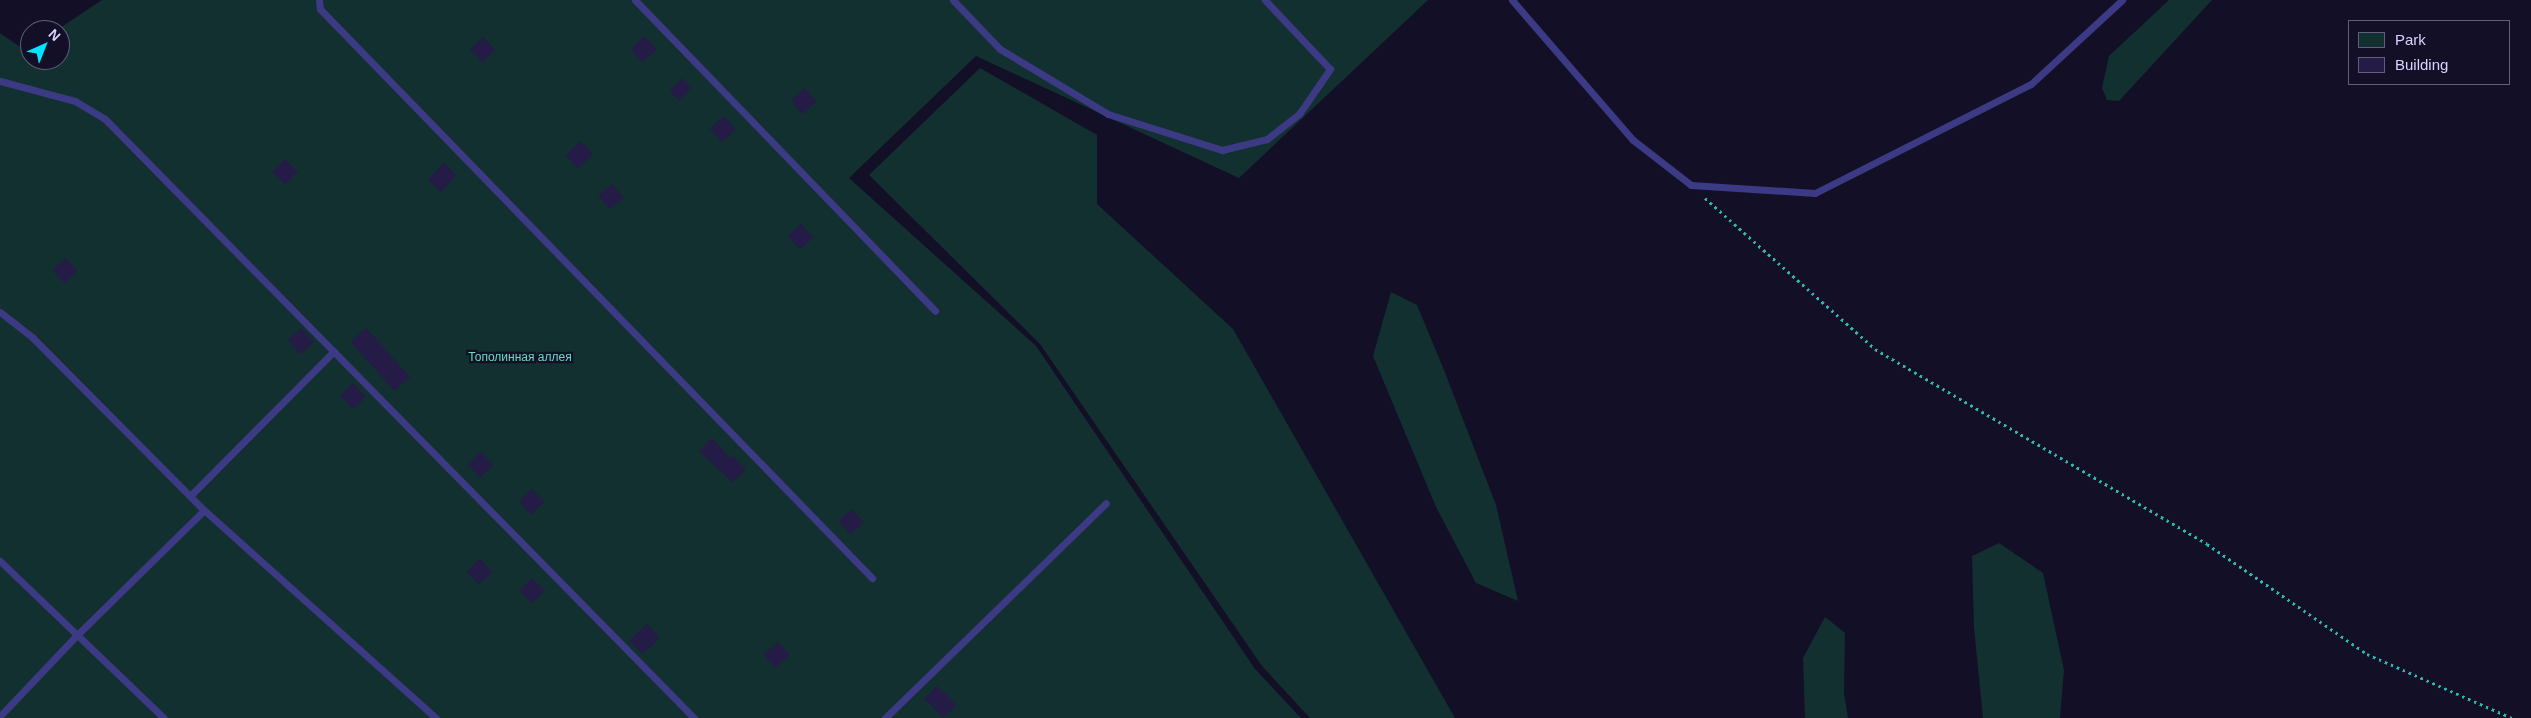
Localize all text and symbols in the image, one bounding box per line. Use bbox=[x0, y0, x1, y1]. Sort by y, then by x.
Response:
north arrow bbox=[20, 20, 70, 70]
legend bbox=[2348, 20, 2511, 85]
text: N bbox=[46, 26, 64, 44]
text: Park bbox=[2395, 31, 2426, 48]
text: Building bbox=[2395, 56, 2448, 73]
park label: Тополинная аллея bbox=[468, 351, 572, 365]

